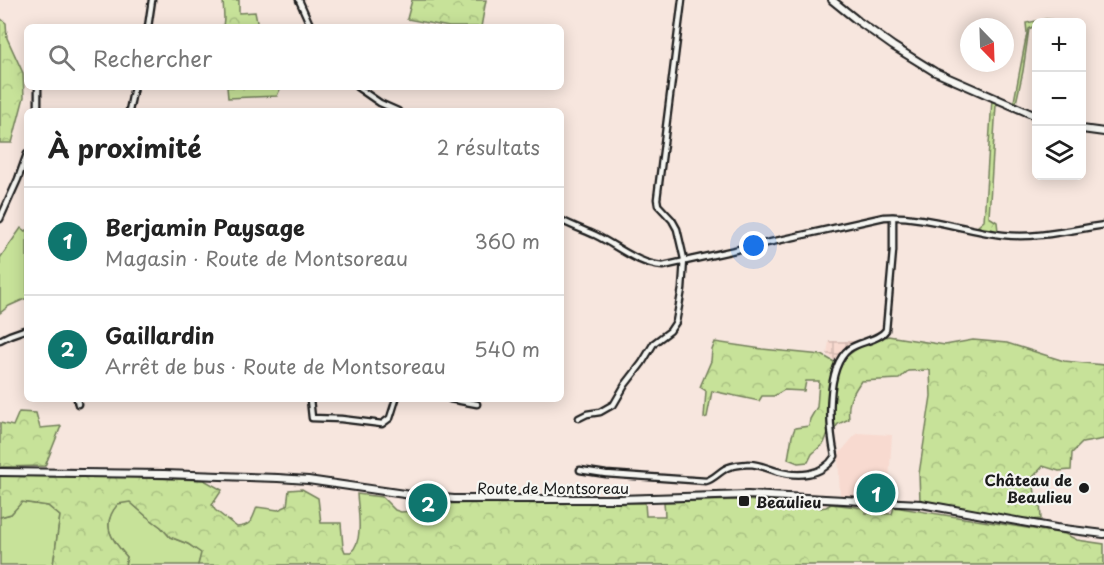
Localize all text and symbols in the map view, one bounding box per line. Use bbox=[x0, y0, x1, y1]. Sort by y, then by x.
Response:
north arrow bbox=[960, 18, 1014, 72]
map controls bbox=[1032, 18, 1086, 180]
button: + bbox=[1032, 18, 1086, 72]
search box bbox=[24, 24, 564, 90]
icon: search bbox=[45, 41, 78, 74]
text: Rechercher bbox=[93, 41, 212, 74]
button: − bbox=[1032, 72, 1086, 126]
button: layers bbox=[1032, 126, 1086, 180]
text: À proximité bbox=[48, 128, 202, 167]
text: 2 résultats bbox=[437, 132, 540, 162]
text: Berjamin Paysage bbox=[105, 210, 305, 243]
text: 1 bbox=[63, 226, 72, 256]
text: 360 m bbox=[474, 226, 540, 256]
your location bbox=[739, 231, 768, 260]
text: Magasin · Route de Montsoreau bbox=[105, 243, 408, 273]
text: Gaillardin bbox=[105, 318, 215, 351]
text: 2 bbox=[60, 334, 75, 364]
text: 540 m bbox=[474, 334, 540, 364]
text: Arrêt de bus · Route de Montsoreau bbox=[105, 351, 446, 381]
place label: Château de Beaulieu bbox=[984, 468, 1072, 508]
pin: 1 bbox=[856, 470, 896, 516]
street label: Route de Montsoreau bbox=[477, 476, 629, 499]
pin: 2 bbox=[408, 480, 448, 526]
marker: Château de Beaulieu bbox=[1077, 481, 1091, 495]
place label: Beaulieu bbox=[756, 490, 821, 513]
marker: Beaulieu bbox=[737, 494, 751, 508]

